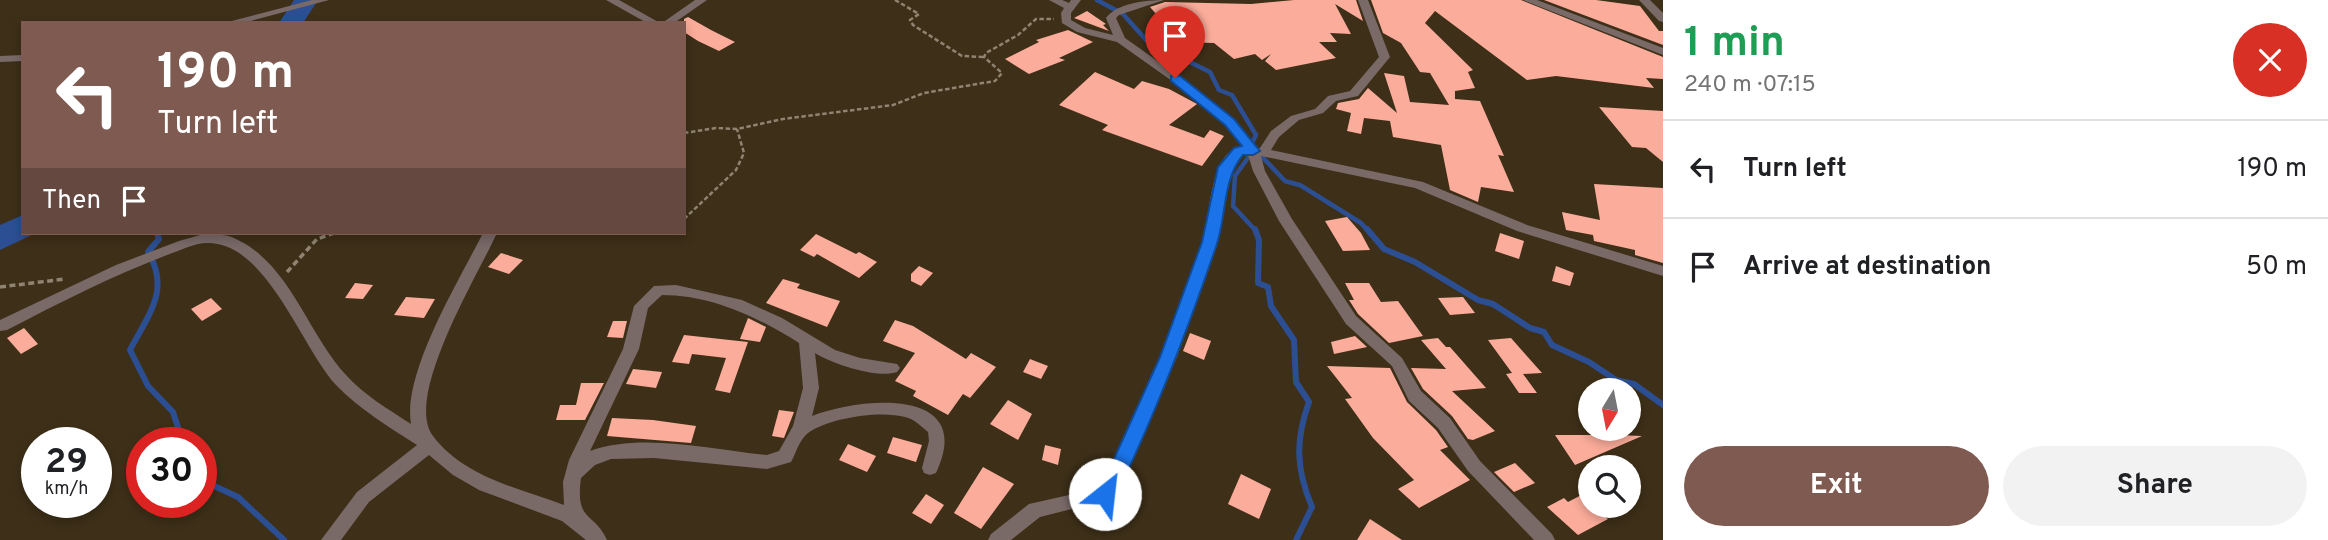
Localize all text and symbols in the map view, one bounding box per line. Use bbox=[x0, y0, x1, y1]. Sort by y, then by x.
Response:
pin bbox=[1145, 6, 1205, 78]
icon: arrive bbox=[1156, 17, 1194, 55]
text: 1 min bbox=[1684, 18, 1785, 71]
button: close bbox=[2233, 23, 2307, 97]
text: 190 m bbox=[157, 44, 294, 106]
icon: left bbox=[42, 49, 133, 140]
text: 240 m · 07:15 bbox=[1684, 71, 1816, 100]
text: Turn left bbox=[157, 105, 278, 145]
icon: left bbox=[1684, 150, 1722, 188]
text: Turn left bbox=[1743, 153, 1847, 186]
text: 190 m bbox=[2237, 153, 2307, 186]
icon: arrive bbox=[115, 182, 153, 220]
text: Then bbox=[42, 185, 101, 218]
icon: arrive bbox=[1684, 248, 1722, 286]
text: Arrive at destination bbox=[1743, 251, 1991, 284]
text: 50 m bbox=[2246, 251, 2307, 284]
north arrow bbox=[1578, 378, 1642, 441]
map controls bbox=[1578, 378, 1641, 518]
speed limit sign: 30 bbox=[126, 427, 217, 518]
text: 29 bbox=[45, 441, 88, 485]
button: Exit bbox=[1684, 446, 1989, 526]
button: Share bbox=[2003, 446, 2307, 526]
button: search bbox=[1578, 455, 1641, 518]
position arrow bbox=[1068, 457, 1142, 531]
text: km/h bbox=[45, 478, 88, 501]

